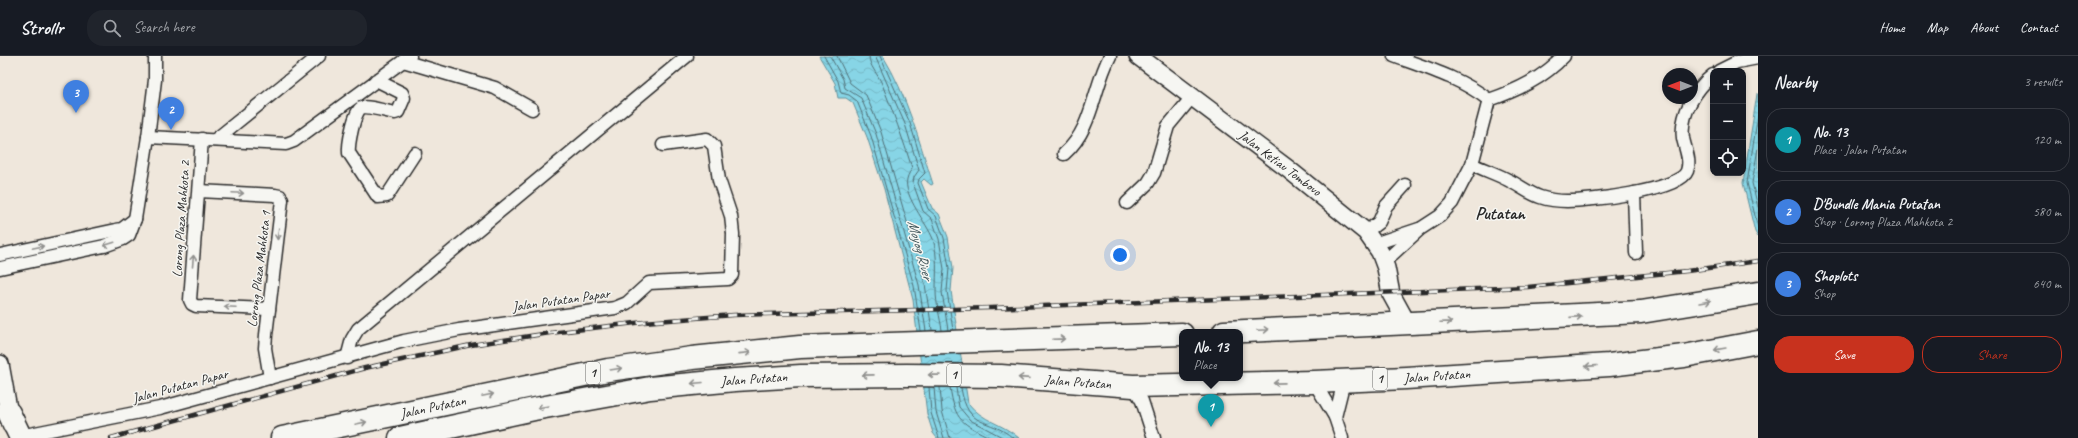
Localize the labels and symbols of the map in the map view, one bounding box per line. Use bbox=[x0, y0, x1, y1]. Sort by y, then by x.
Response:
north arrow bbox=[1662, 68, 1698, 104]
pin: 3 bbox=[63, 80, 89, 113]
pin: 2 bbox=[158, 97, 184, 130]
street label: Jalan Ketiau Tombovo bbox=[1235, 126, 1325, 200]
street label: Lorong Plaza Mahkota 2 bbox=[168, 158, 194, 278]
one-way arrow bbox=[231, 189, 244, 196]
district label: Putatan bbox=[1475, 202, 1527, 224]
street label: Lorong Plaza Mahkota 1 bbox=[243, 209, 275, 328]
water label: Moyog River bbox=[903, 218, 938, 284]
one-way arrow bbox=[274, 227, 282, 240]
one-way arrow bbox=[103, 241, 116, 248]
one-way arrow bbox=[31, 242, 44, 250]
your location bbox=[1110, 245, 1130, 265]
one-way arrow bbox=[189, 255, 197, 268]
street label: Jalan Putatan Papar bbox=[510, 284, 613, 315]
one-way arrow bbox=[1698, 298, 1711, 306]
one-way arrow bbox=[224, 304, 237, 311]
one-way arrow bbox=[1569, 313, 1582, 320]
one-way arrow bbox=[1439, 318, 1452, 325]
one-way arrow bbox=[1256, 327, 1269, 334]
one-way arrow bbox=[1052, 335, 1065, 343]
one-way arrow bbox=[1714, 346, 1727, 354]
one-way arrow bbox=[738, 349, 751, 357]
road number: 1 bbox=[586, 362, 600, 384]
one-way arrow bbox=[1585, 363, 1598, 370]
road number: 1 bbox=[947, 364, 961, 386]
street label: Jalan Putatan Papar bbox=[129, 365, 231, 407]
one-way arrow bbox=[609, 365, 622, 373]
street label: Jalan Putatan bbox=[1402, 365, 1472, 387]
street label: Jalan Putatan bbox=[719, 368, 789, 390]
road number: 1 bbox=[1373, 368, 1387, 390]
one-way arrow bbox=[862, 371, 875, 379]
one-way arrow bbox=[928, 371, 941, 379]
street label: Jalan Putatan bbox=[1043, 371, 1113, 393]
one-way arrow bbox=[1018, 374, 1031, 381]
one-way arrow bbox=[1273, 379, 1286, 387]
one-way arrow bbox=[691, 380, 704, 387]
one-way arrow bbox=[482, 391, 495, 399]
street label: Jalan Putatan bbox=[398, 392, 468, 422]
pin: 1 bbox=[1198, 394, 1224, 427]
one-way arrow bbox=[537, 403, 550, 411]
one-way arrow bbox=[354, 418, 367, 426]

